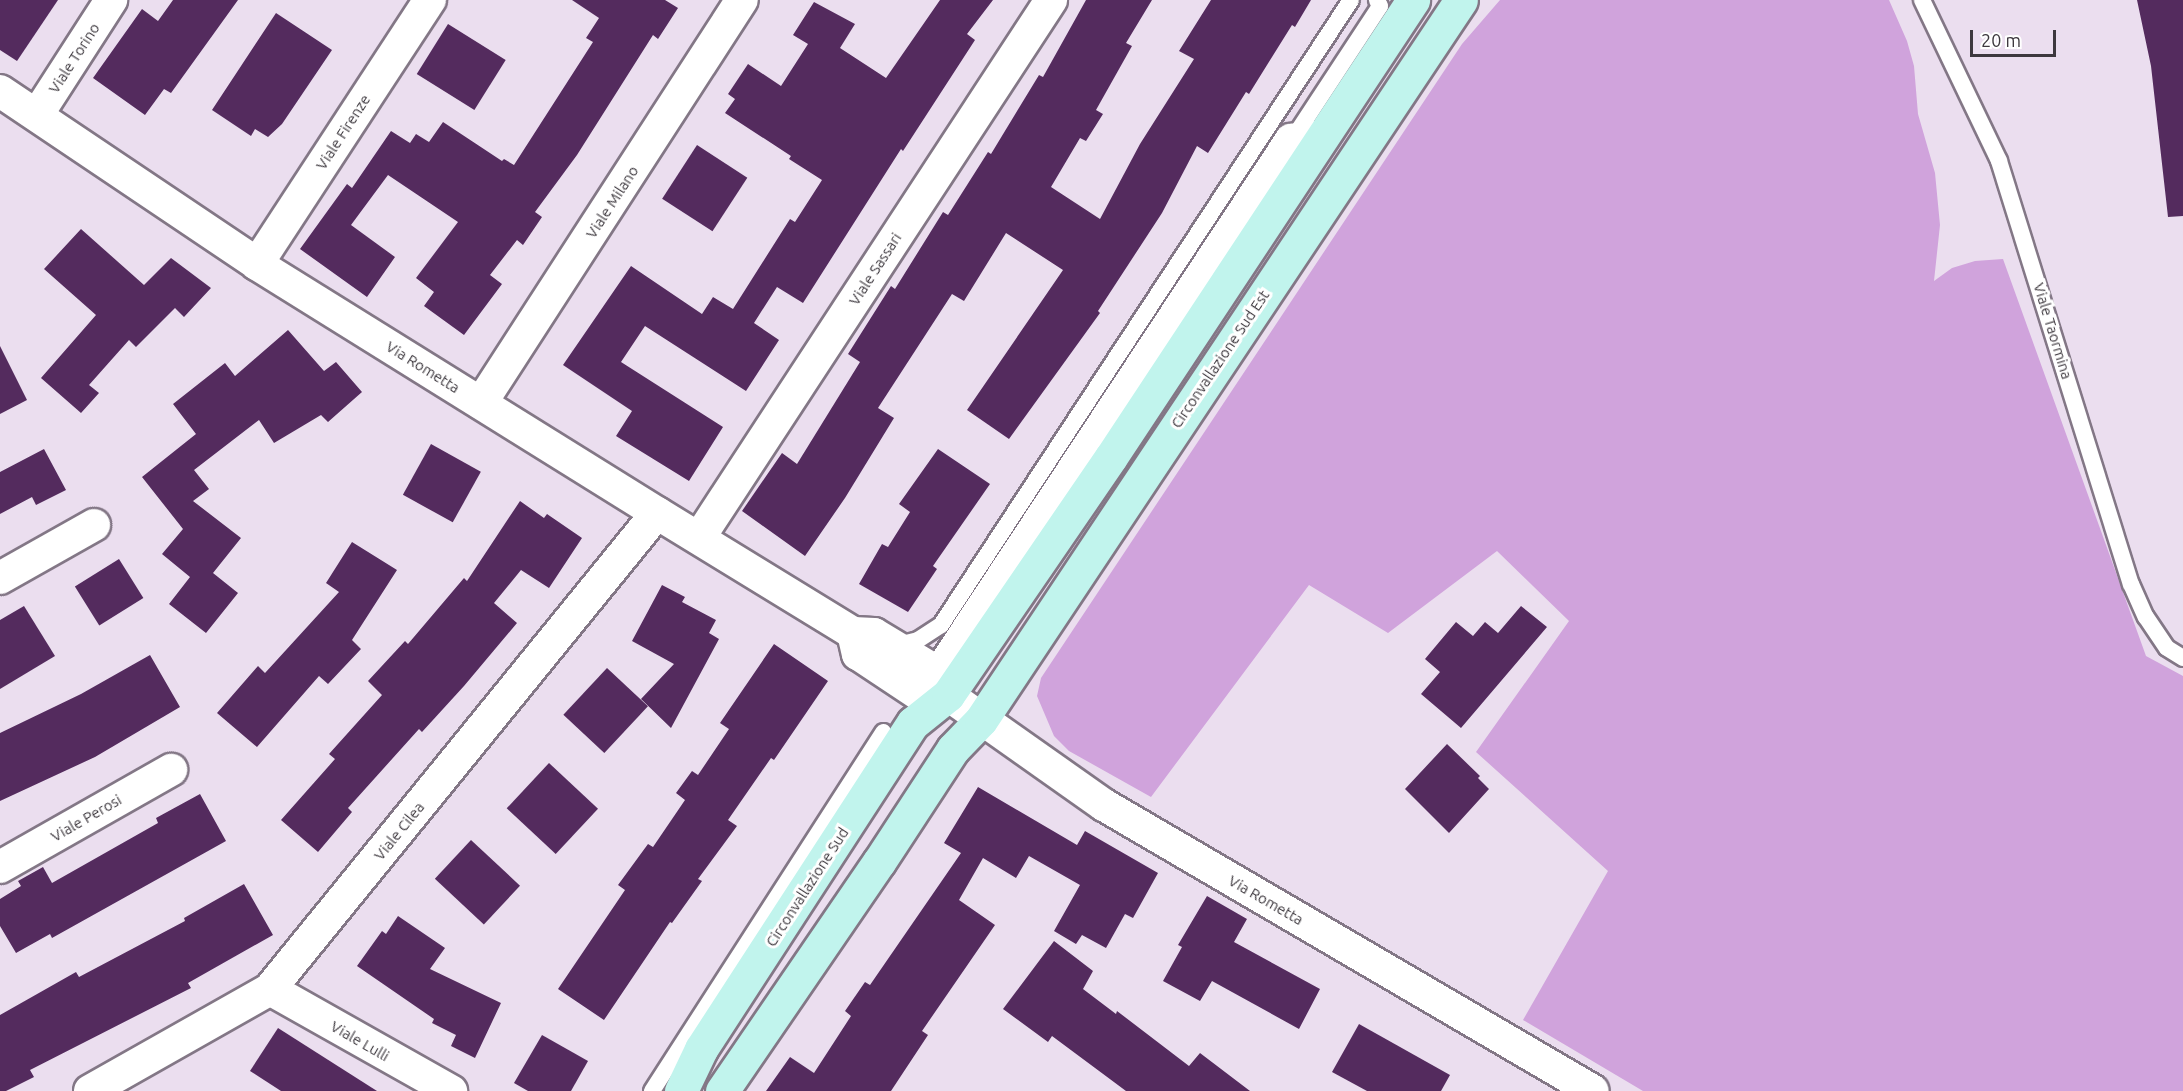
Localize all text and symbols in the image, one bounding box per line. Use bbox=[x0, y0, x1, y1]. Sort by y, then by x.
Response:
scale bar bbox=[1973, 18, 2058, 56]
street label: Viale Torino bbox=[45, 20, 103, 96]
text: 20 m bbox=[1981, 30, 2021, 50]
street label: Viale Firenze bbox=[312, 91, 374, 173]
street label: Viale Milano bbox=[582, 162, 642, 242]
street label: Viale Sassari bbox=[845, 229, 905, 309]
street label: Viale Taormina bbox=[2030, 281, 2076, 381]
street label: Circonvallazione Sud Est bbox=[1167, 287, 1273, 431]
street label: Via Rometta bbox=[383, 337, 463, 397]
street label: Viale Perosi bbox=[47, 791, 125, 845]
street label: Viale Cilea bbox=[370, 798, 428, 864]
street label: Circonvallazione Sud bbox=[762, 824, 852, 950]
street label: Via Rometta bbox=[1225, 871, 1307, 929]
street label: Viale Lulli bbox=[327, 1017, 393, 1065]

